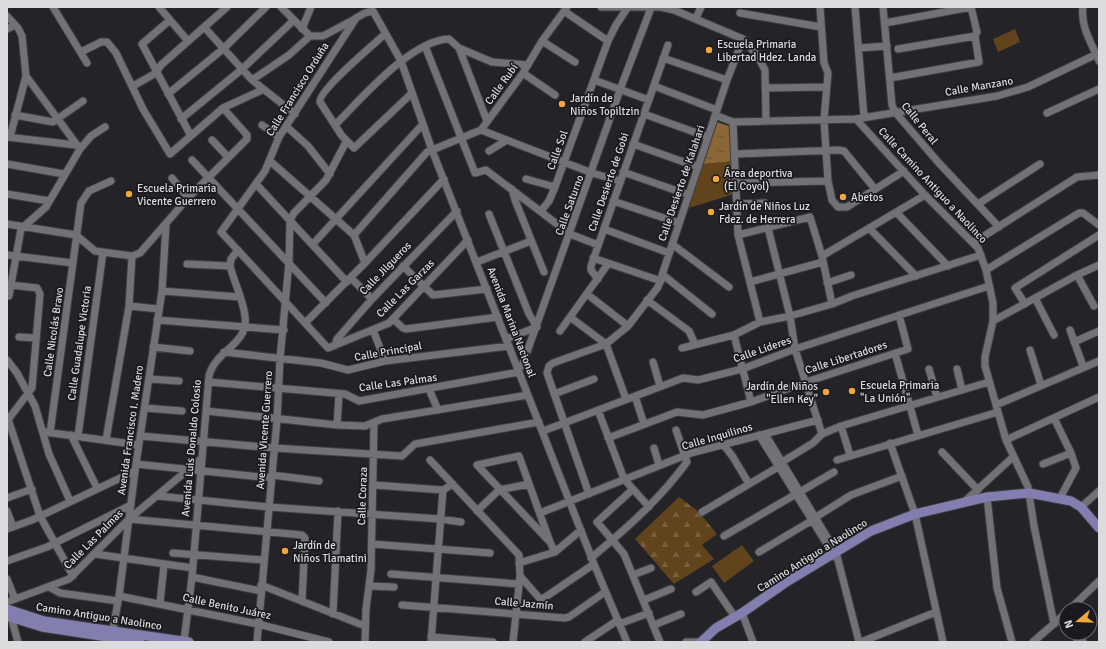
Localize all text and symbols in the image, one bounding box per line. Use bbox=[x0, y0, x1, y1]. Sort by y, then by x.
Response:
place label: Escuela Primaria Libertad Hdez. Landa bbox=[717, 38, 817, 64]
street label: Calle Francisco Orduña bbox=[263, 40, 332, 139]
marker: Escuela Primaria Libertad Hdez. Landa bbox=[704, 45, 714, 55]
street label: Calle Rubí bbox=[482, 61, 521, 107]
street label: Calle Manzano bbox=[944, 74, 1014, 99]
place label: Jardín de Niños Topiltzin bbox=[570, 92, 639, 118]
marker: Jardín de Niños Topiltzin bbox=[557, 99, 567, 109]
street label: Calle Peral bbox=[899, 100, 941, 147]
street label: Calle Desierto de Kalahari bbox=[655, 123, 707, 243]
street label: Calle Camino Antiguo a Naolinco bbox=[875, 125, 990, 246]
street label: Calle Sol bbox=[544, 129, 571, 172]
street label: Calle Desierto de Gobi bbox=[585, 131, 632, 233]
place label: Área deportiva (El Coyol) bbox=[724, 166, 793, 193]
street label: Calle Saturno bbox=[553, 173, 587, 237]
marker: Área deportiva (El Coyol) bbox=[711, 174, 721, 184]
place label: Escuela Primaria Vicente Guerrero bbox=[137, 182, 217, 208]
marker: Escuela Primaria Vicente Guerrero bbox=[124, 189, 134, 199]
place label: Abetos bbox=[851, 191, 884, 204]
marker: Abetos bbox=[838, 192, 848, 202]
place label: Jardín de Niños Luz Fdez. de Herrera bbox=[719, 200, 810, 226]
marker: Jardín de Niños Luz Fdez. de Herrera bbox=[706, 207, 716, 217]
street label: Calle Jilgueros bbox=[357, 239, 414, 298]
street label: Calle Las Garzas bbox=[374, 256, 437, 320]
street label: Avenida Marina Nacional bbox=[484, 265, 539, 379]
street label: Calle Guadalupe Victoria bbox=[65, 284, 94, 401]
street label: Calle Nicolás Bravo bbox=[41, 286, 66, 378]
street label: Calle Líderes bbox=[732, 333, 793, 365]
street label: Calle Libertadores bbox=[803, 338, 889, 377]
street label: Calle Principal bbox=[353, 339, 423, 364]
street label: Avenida Francisco I. Madero bbox=[115, 364, 146, 496]
street label: Avenida Vicente Guerrero bbox=[254, 370, 275, 490]
street label: Calle Las Palmas bbox=[358, 371, 438, 394]
street label: Avenida Luis Donaldo Colosio bbox=[179, 379, 204, 517]
place label: Escuela Primaria "La Unión" bbox=[860, 379, 940, 405]
place label: Jardín de Niños "Ellen Key" bbox=[746, 380, 818, 406]
marker: Escuela Primaria "La Unión" bbox=[847, 386, 857, 396]
marker: Jardín de Niños "Ellen Key" bbox=[821, 387, 831, 397]
street label: Calle Inquilinos bbox=[680, 420, 754, 453]
street label: Calle Coraza bbox=[355, 466, 370, 526]
street label: Calle Las Palmas bbox=[61, 507, 126, 572]
street label: Camino Antiguo a Naolinco bbox=[755, 516, 870, 595]
place label: Jardín de Niños Tlamatini bbox=[293, 539, 367, 565]
marker: Jardín de Niños Tlamatini bbox=[280, 546, 290, 556]
street label: Calle Benito Juárez bbox=[181, 591, 272, 622]
street label: Calle Jazmín bbox=[494, 594, 554, 613]
street label: Camino Antiguo a Naolinco bbox=[35, 600, 163, 633]
north arrow bbox=[1058, 601, 1098, 641]
text: N bbox=[1062, 618, 1076, 630]

